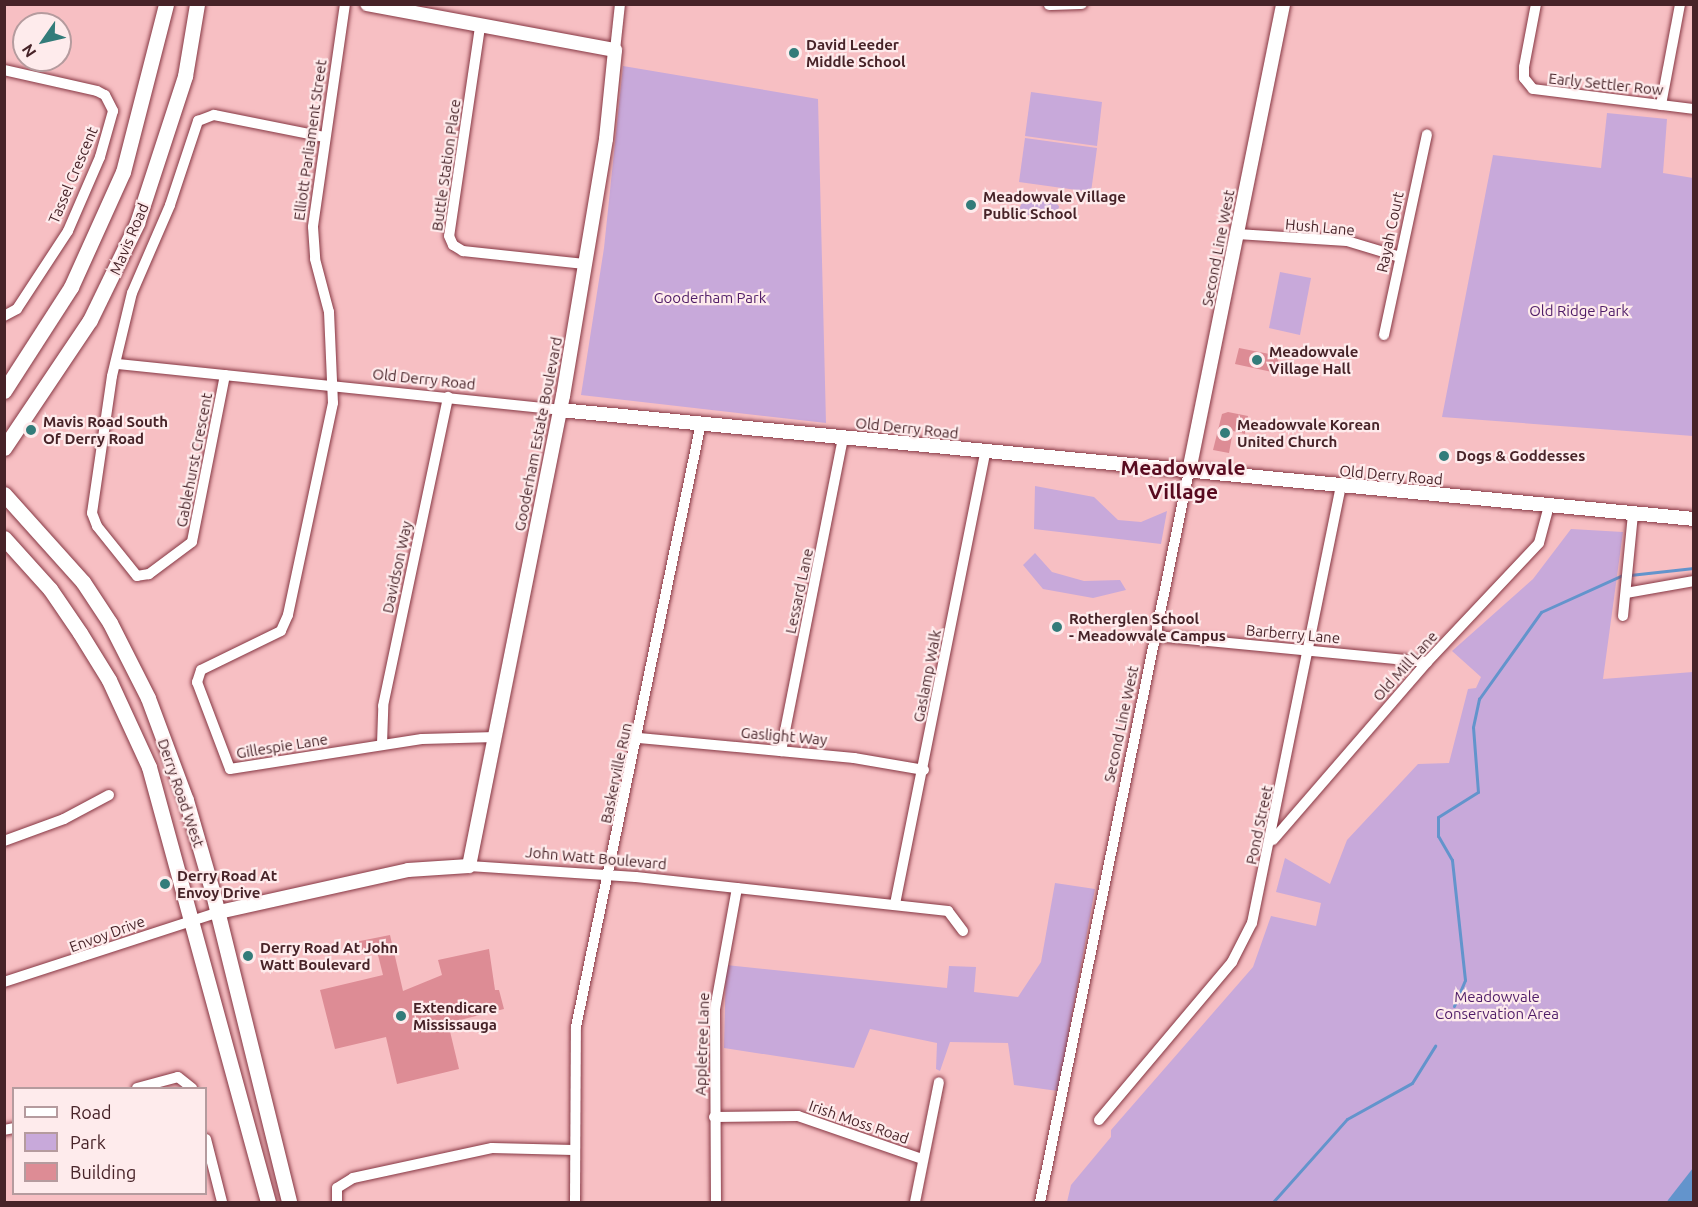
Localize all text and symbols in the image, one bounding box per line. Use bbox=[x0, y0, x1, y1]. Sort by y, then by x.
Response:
north arrow bbox=[12, 12, 72, 72]
place label: David Leeder Middle School bbox=[806, 35, 905, 70]
text: N bbox=[18, 41, 40, 61]
marker: David Leeder Middle School bbox=[787, 46, 801, 60]
street label: Elliott Parliament Street bbox=[290, 58, 330, 222]
street label: Early Settler Row bbox=[1548, 69, 1664, 99]
street label: Buttle Station Place bbox=[428, 98, 464, 232]
street label: Tassel Crescent bbox=[45, 124, 101, 226]
place label: Meadowvale Village Public School bbox=[983, 187, 1126, 222]
street label: Second Line West bbox=[1198, 188, 1238, 308]
street label: Rayah Court bbox=[1373, 190, 1407, 274]
marker: Meadowvale Village Public School bbox=[964, 198, 978, 212]
street label: Mavis Road bbox=[106, 200, 152, 278]
street label: Hush Lane bbox=[1284, 215, 1356, 239]
park label: Gooderham Park bbox=[654, 289, 766, 307]
park label: Old Ridge Park bbox=[1529, 302, 1629, 320]
street label: Gooderham Estate Boulevard bbox=[510, 335, 566, 533]
place label: Meadowvale Village Hall bbox=[1269, 342, 1358, 377]
marker: Meadowvale Village Hall bbox=[1250, 353, 1264, 367]
street label: Old Derry Road bbox=[372, 365, 476, 393]
street label: Gablehurst Crescent bbox=[172, 391, 216, 529]
place label: Mavis Road South Of Derry Road bbox=[43, 412, 168, 447]
street label: Old Derry Road bbox=[855, 414, 959, 442]
place label: Meadowvale Korean United Church bbox=[1237, 415, 1380, 450]
marker: Mavis Road South Of Derry Road bbox=[24, 423, 38, 437]
marker: Meadowvale Korean United Church bbox=[1218, 426, 1232, 440]
place label: Dogs & Goddesses bbox=[1456, 447, 1585, 465]
marker: Dogs & Goddesses bbox=[1437, 449, 1451, 463]
district label: Meadowvale Village bbox=[1121, 454, 1245, 504]
street label: Old Derry Road bbox=[1339, 462, 1443, 488]
street label: Davidson Way bbox=[378, 519, 416, 615]
street label: Lessard Lane bbox=[781, 547, 817, 635]
place label: Rotherglen School - Meadowvale Campus bbox=[1069, 609, 1226, 644]
marker: Rotherglen School - Meadowvale Campus bbox=[1050, 620, 1064, 634]
street label: Barberry Lane bbox=[1245, 621, 1341, 647]
street label: Old Mill Lane bbox=[1369, 627, 1441, 705]
street label: Gaslamp Walk bbox=[909, 628, 945, 724]
street label: Second Line West bbox=[1100, 664, 1142, 784]
street label: Baskerville Run bbox=[597, 721, 635, 825]
street label: Gaslight Way bbox=[740, 723, 828, 749]
street label: Gillespie Lane bbox=[235, 730, 329, 762]
street label: Derry Road West bbox=[154, 736, 208, 850]
street label: Pond Street bbox=[1242, 784, 1276, 866]
street label: John Watt Boulevard bbox=[525, 843, 667, 873]
place label: Derry Road At Envoy Drive bbox=[177, 866, 277, 901]
marker: Derry Road At Envoy Drive bbox=[158, 877, 172, 891]
street label: Envoy Drive bbox=[67, 912, 147, 956]
place label: Derry Road At John Watt Boulevard bbox=[260, 938, 398, 973]
marker: Derry Road At John Watt Boulevard bbox=[241, 949, 255, 963]
park label: Meadowvale Conservation Area bbox=[1435, 987, 1559, 1022]
street label: Appletree Lane bbox=[691, 992, 713, 1096]
place label: Extendicare Mississauga bbox=[413, 998, 497, 1033]
marker: Extendicare Mississauga bbox=[394, 1009, 408, 1023]
legend bbox=[12, 1087, 207, 1195]
street label: Irish Moss Road bbox=[807, 1096, 911, 1148]
text: Road bbox=[70, 1102, 112, 1122]
text: Park bbox=[70, 1132, 106, 1152]
text: Building bbox=[70, 1162, 136, 1182]

